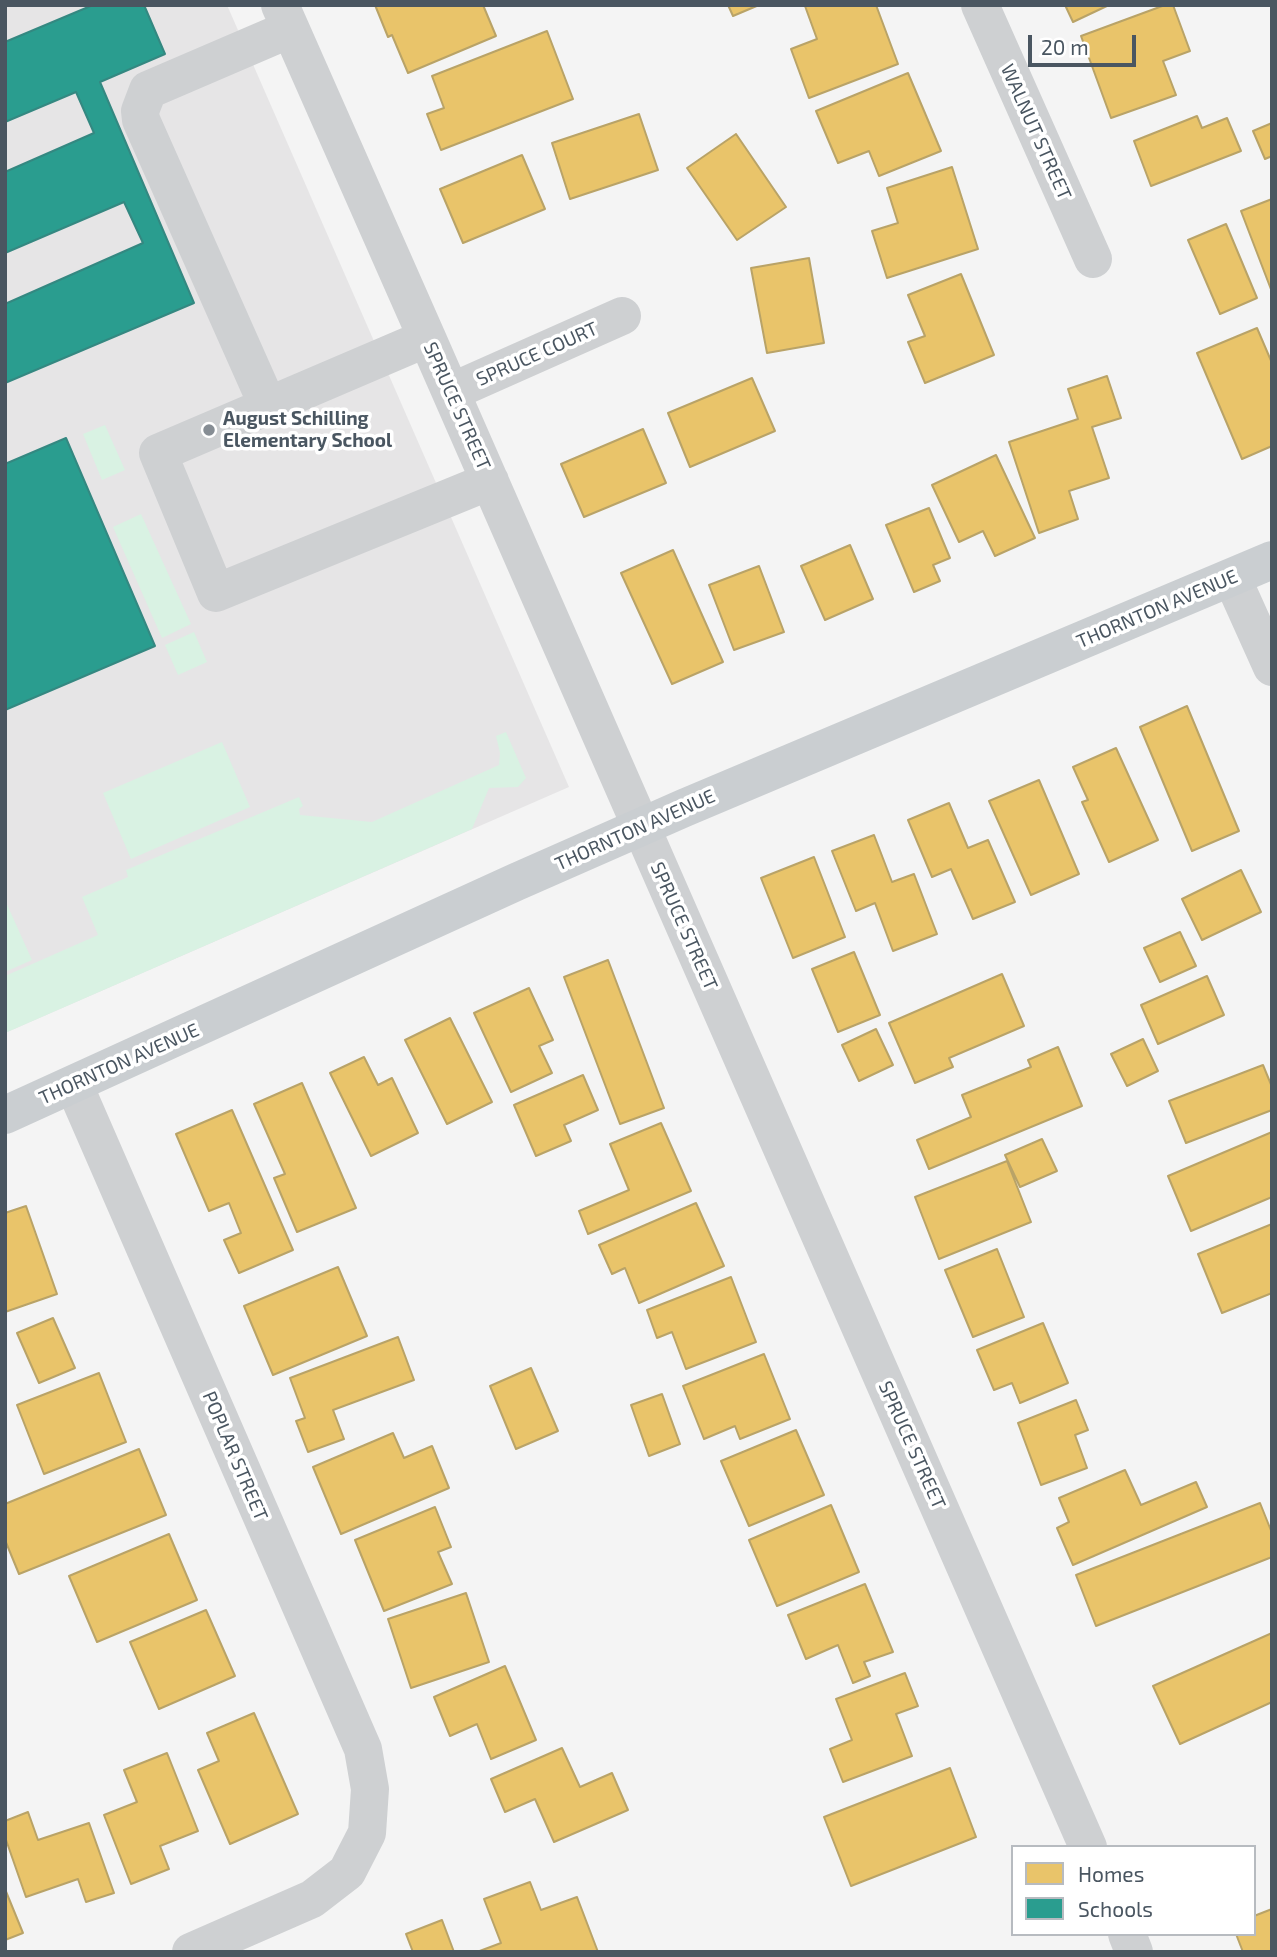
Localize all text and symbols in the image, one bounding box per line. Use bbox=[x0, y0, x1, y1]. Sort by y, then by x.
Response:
scale bar bbox=[1032, 21, 1140, 65]
text: 20 m bbox=[1041, 34, 1089, 59]
street label: WALNUT STREET bbox=[996, 61, 1076, 203]
street label: SPRUCE COURT bbox=[473, 317, 601, 391]
street label: SPRUCE STREET bbox=[419, 338, 495, 474]
place label: August Schilling Elementary School bbox=[223, 408, 392, 452]
marker: August Schilling Elementary School bbox=[201, 422, 217, 438]
street label: THORNTON AVENUE bbox=[1073, 565, 1241, 653]
street label: THORNTON AVENUE bbox=[551, 784, 719, 876]
street label: SPRUCE STREET bbox=[646, 858, 722, 994]
street label: THORNTON AVENUE bbox=[35, 1018, 203, 1110]
street label: SPRUCE STREET bbox=[874, 1377, 950, 1513]
street label: POPLAR STREET bbox=[197, 1388, 273, 1524]
legend bbox=[1011, 1845, 1256, 1936]
text: Homes bbox=[1078, 1861, 1144, 1886]
text: Schools bbox=[1078, 1896, 1153, 1921]

